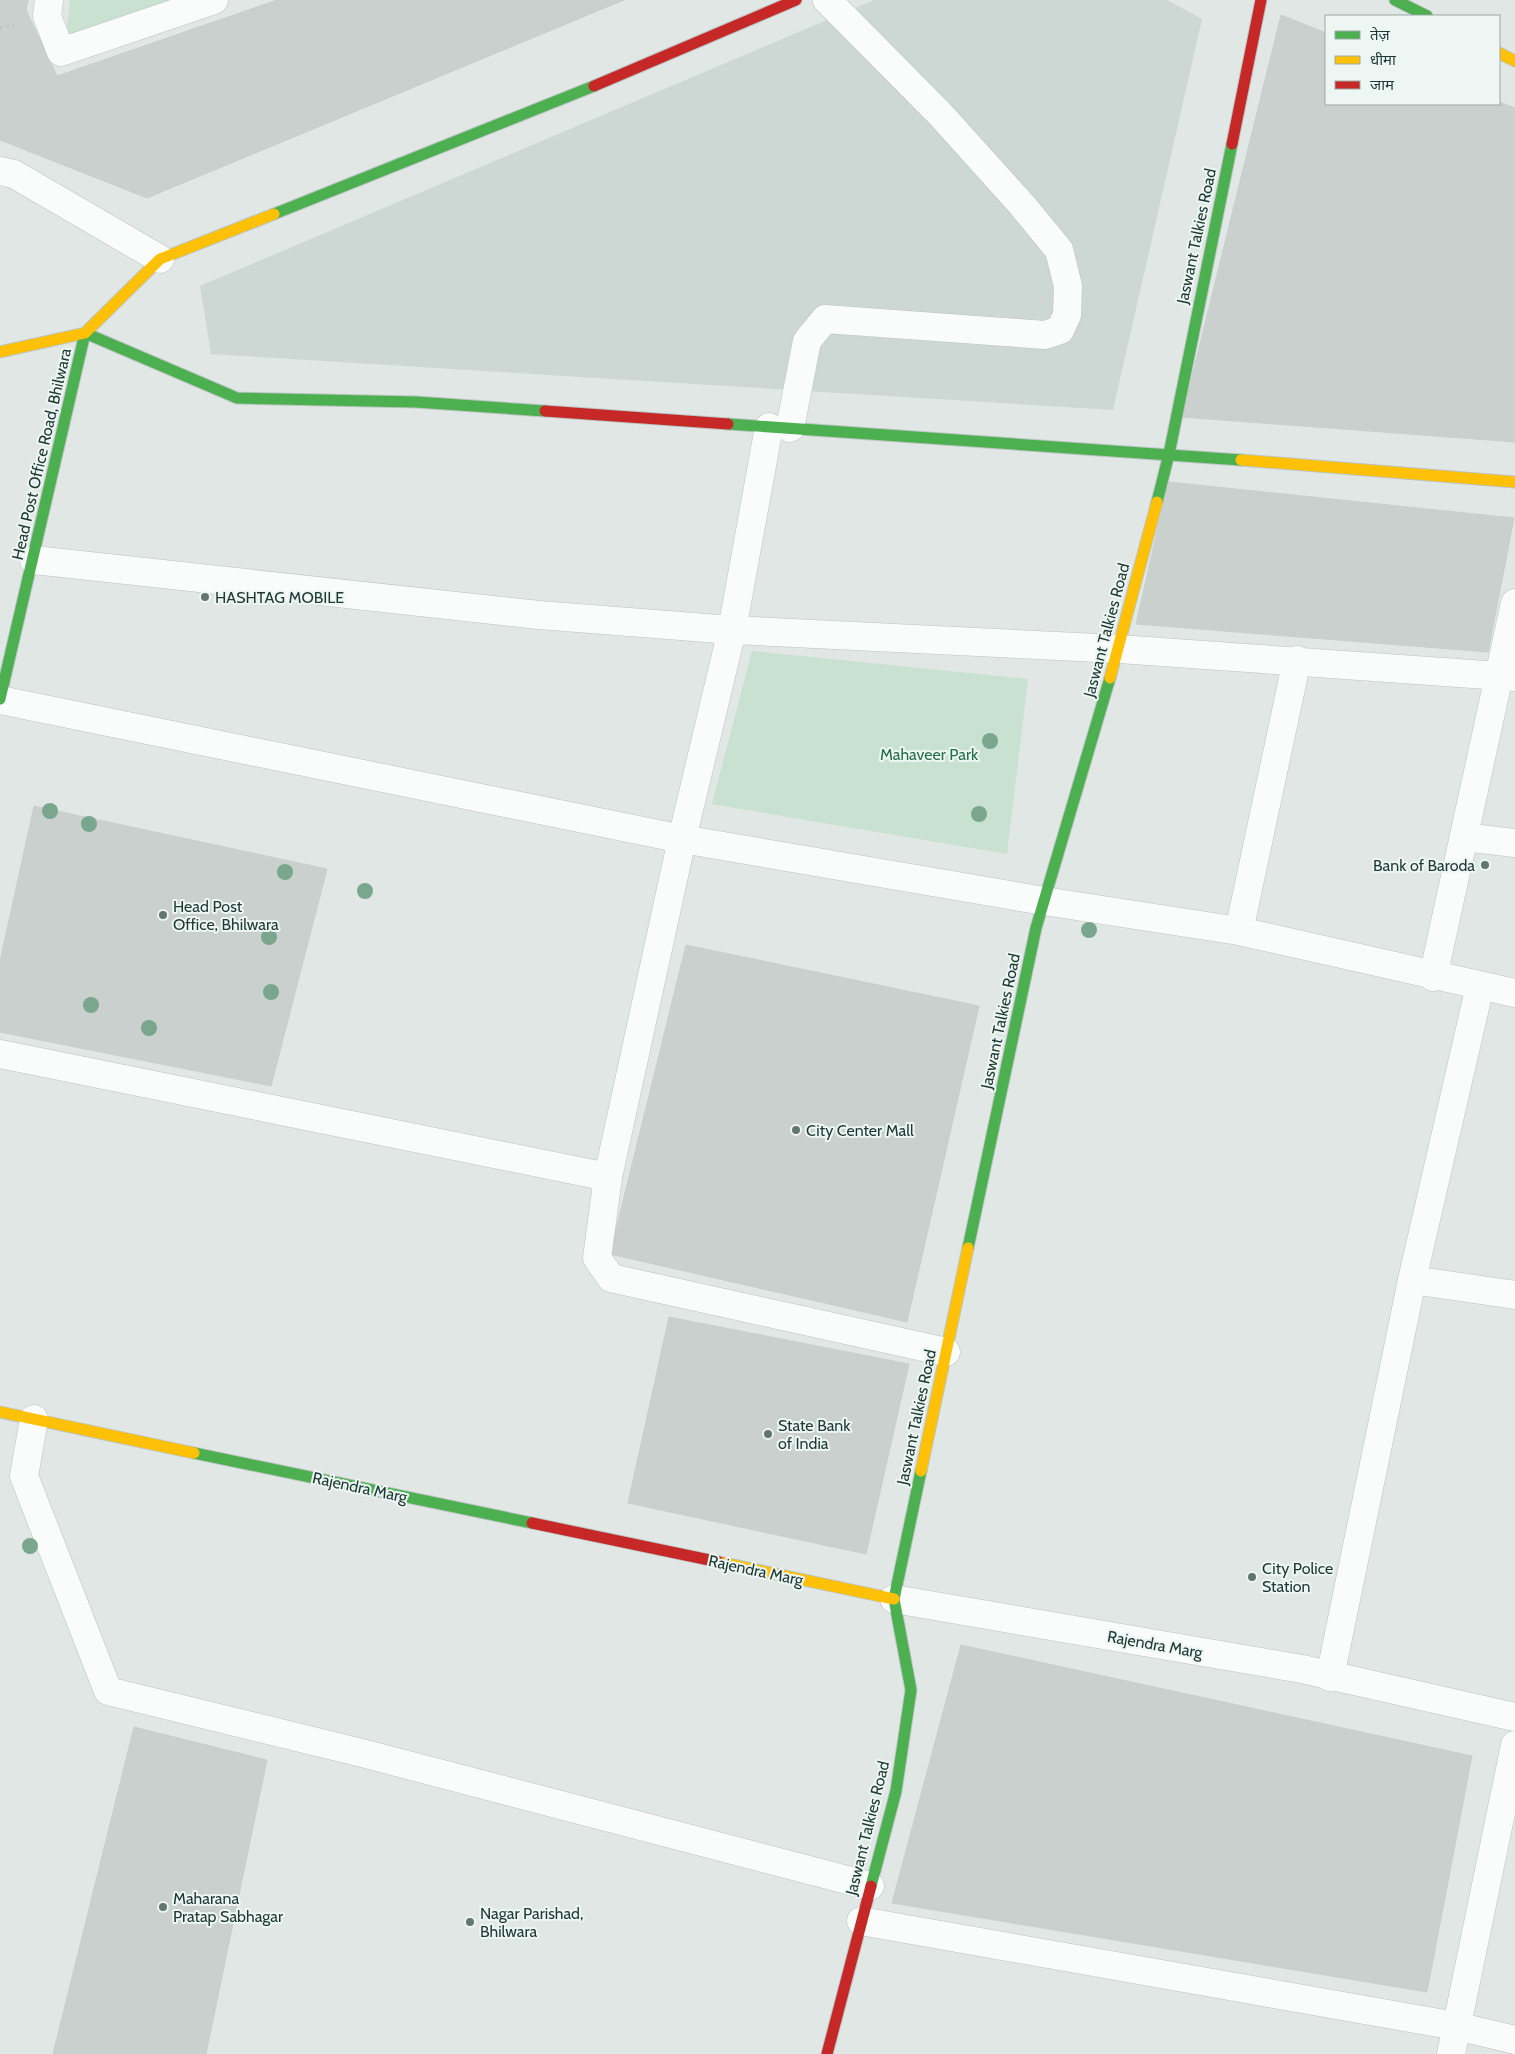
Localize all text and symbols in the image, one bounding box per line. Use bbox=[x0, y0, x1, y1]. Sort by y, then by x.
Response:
legend bbox=[1325, 15, 1500, 105]
text: तेज़ bbox=[1370, 26, 1391, 44]
text: धीमा bbox=[1370, 51, 1397, 69]
text: जाम bbox=[1370, 76, 1395, 94]
street label: Jaswant Talkies Road bbox=[1173, 167, 1220, 307]
street label: Head Post Office Road, Bhilwara bbox=[8, 346, 75, 562]
street label: Jaswant Talkies Road bbox=[1079, 561, 1134, 700]
place label: HASHTAG MOBILE bbox=[215, 588, 344, 607]
marker: HASHTAG MOBILE bbox=[199, 591, 211, 603]
park label: Mahaveer Park bbox=[880, 745, 979, 764]
place label: Bank of Baroda bbox=[1373, 856, 1475, 875]
marker: Bank of Baroda bbox=[1479, 859, 1491, 871]
place label: Head Post Office, Bhilwara bbox=[173, 897, 279, 934]
marker: Head Post Office, Bhilwara bbox=[157, 909, 169, 921]
street label: Jaswant Talkies Road bbox=[977, 952, 1024, 1092]
place label: City Center Mall bbox=[806, 1121, 914, 1140]
marker: City Center Mall bbox=[790, 1124, 802, 1136]
street label: Jaswant Talkies Road bbox=[893, 1348, 940, 1488]
place label: State Bank of India bbox=[778, 1416, 851, 1453]
marker: State Bank of India bbox=[762, 1428, 774, 1440]
street label: Rajendra Marg bbox=[311, 1468, 410, 1507]
street label: Rajendra Marg bbox=[707, 1551, 806, 1590]
place label: City Police Station bbox=[1262, 1559, 1333, 1596]
marker: City Police Station bbox=[1246, 1571, 1258, 1583]
street label: Rajendra Marg bbox=[1106, 1627, 1205, 1662]
street label: Jaswant Talkies Road bbox=[841, 1759, 893, 1898]
place label: Maharana Pratap Sabhagar bbox=[173, 1889, 284, 1926]
marker: Maharana Pratap Sabhagar bbox=[157, 1901, 169, 1913]
place label: Nagar Parishad, Bhilwara bbox=[480, 1904, 583, 1941]
marker: Nagar Parishad, Bhilwara bbox=[464, 1916, 476, 1928]

